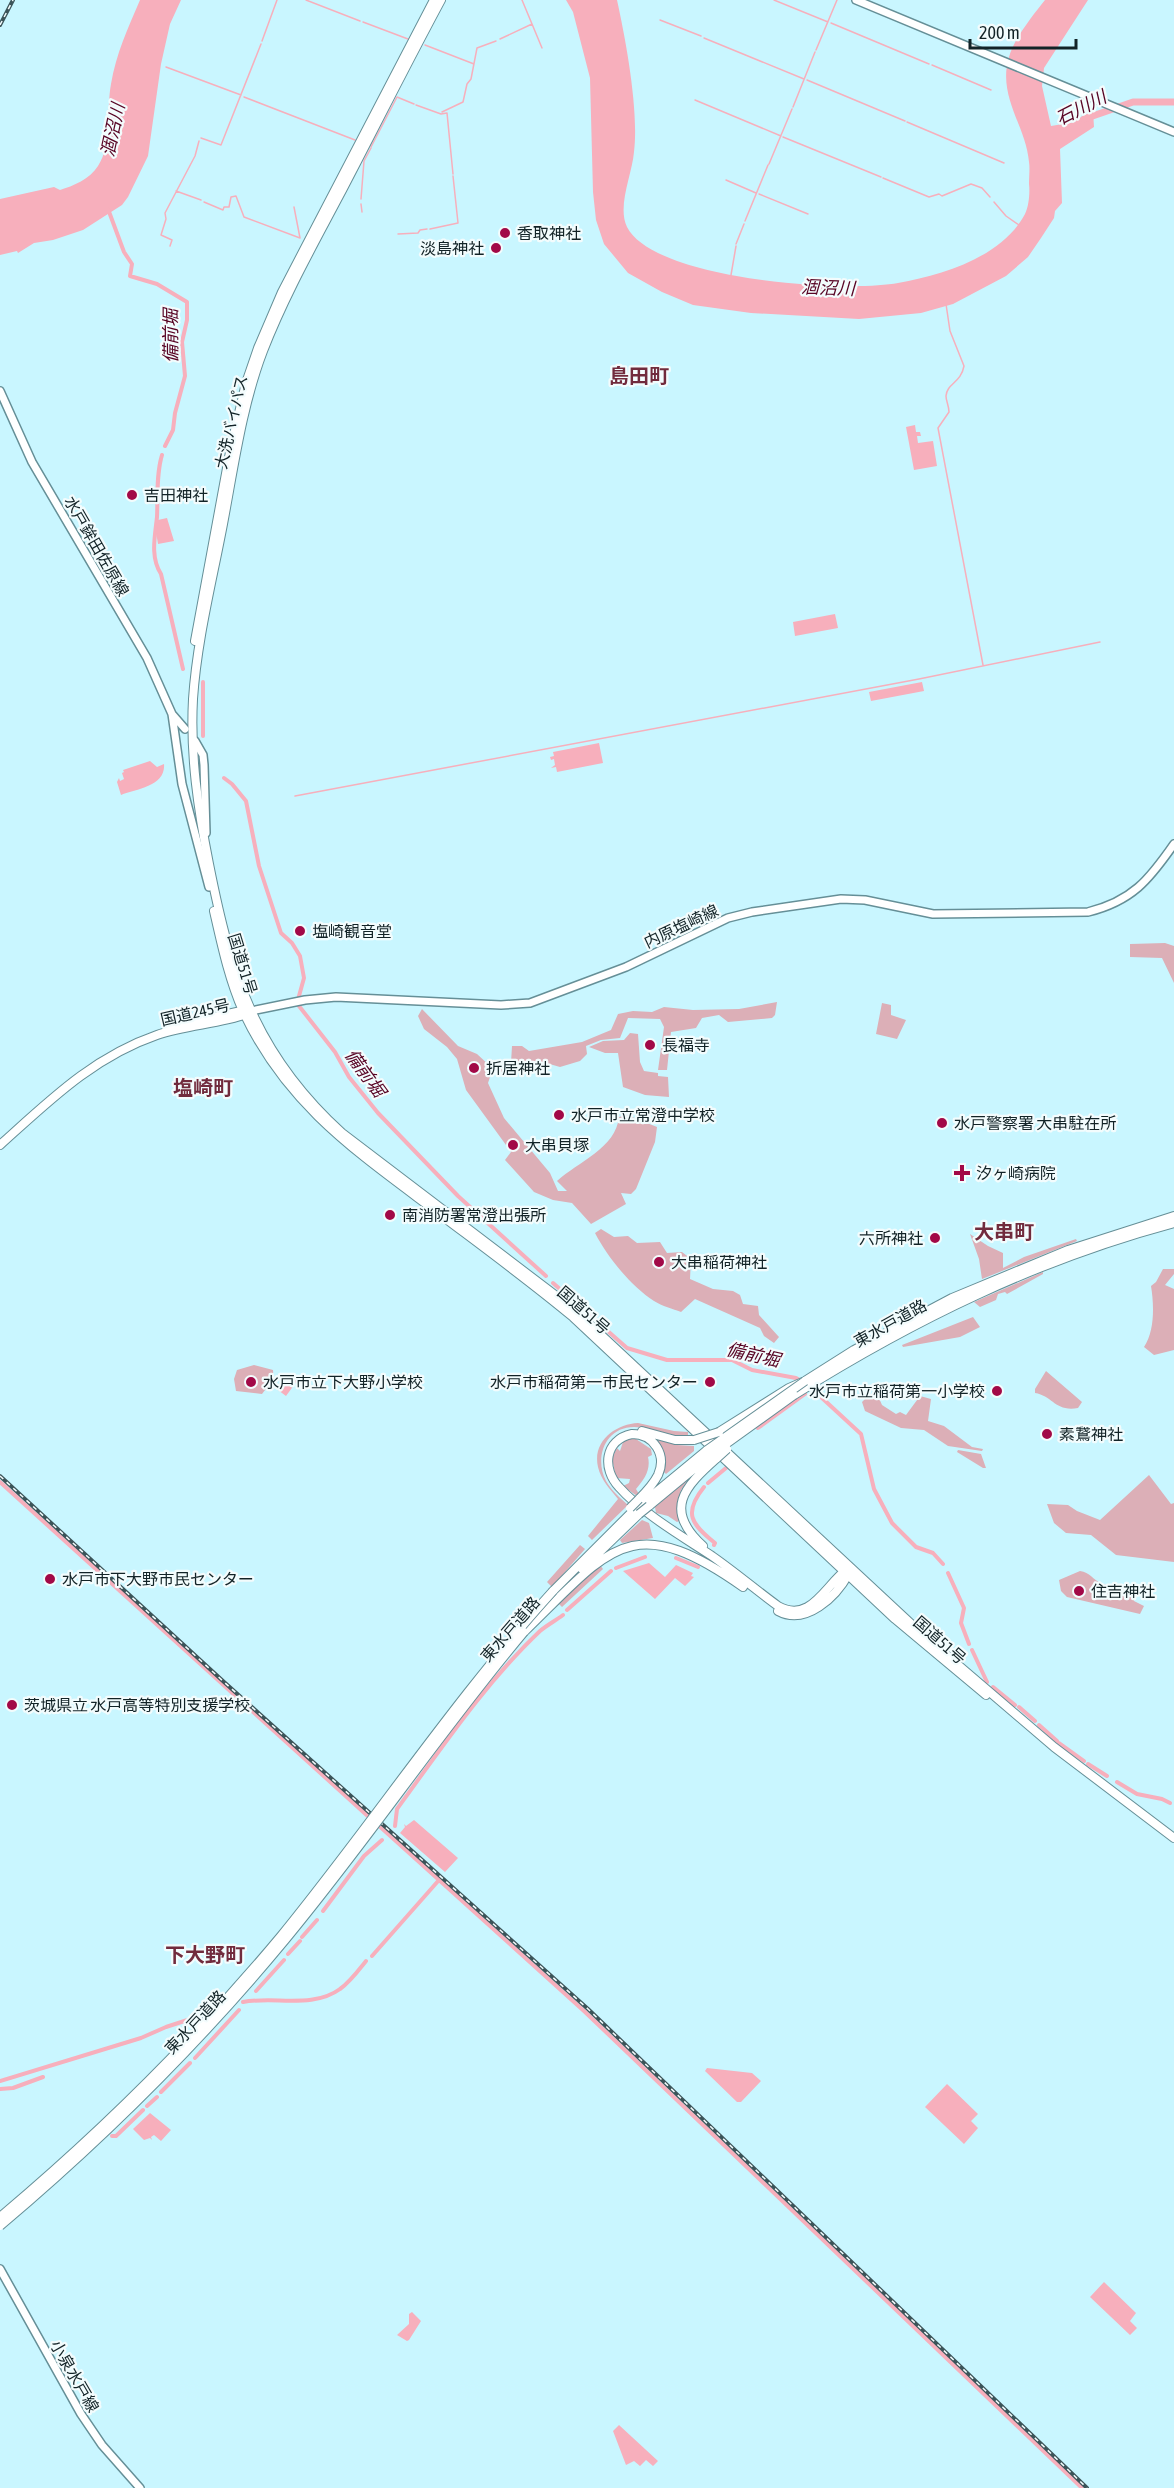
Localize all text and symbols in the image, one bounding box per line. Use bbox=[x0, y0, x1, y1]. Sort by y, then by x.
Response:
scale bar bbox=[970, 12, 1076, 50]
text: 200 m bbox=[979, 22, 1020, 43]
water label: 石川川 bbox=[1052, 85, 1111, 129]
water label: 涸沼川 bbox=[97, 99, 129, 158]
place label: 香取神社 bbox=[517, 224, 581, 242]
marker: 香取神社 bbox=[498, 226, 512, 240]
place label: 淡島神社 bbox=[420, 239, 484, 257]
marker: 淡島神社 bbox=[489, 241, 503, 255]
water label: 涸沼川 bbox=[801, 276, 857, 299]
water label: 備前堀 bbox=[160, 306, 181, 363]
district label: 島田町 bbox=[609, 364, 669, 387]
street label: 大洗バイパス bbox=[211, 373, 251, 471]
place label: 吉田神社 bbox=[144, 486, 208, 504]
marker: 吉田神社 bbox=[125, 488, 139, 502]
street label: 水戸鉾田佐原線 bbox=[61, 493, 133, 599]
street label: 内原塩崎線 bbox=[641, 901, 721, 951]
place label: 塩崎観音堂 bbox=[312, 922, 392, 940]
marker: 塩崎観音堂 bbox=[293, 924, 307, 938]
street label: 国道51号 bbox=[225, 931, 261, 997]
street label: 国道245号 bbox=[159, 995, 231, 1029]
place label: 長福寺 bbox=[662, 1036, 710, 1054]
marker: 長福寺 bbox=[643, 1038, 657, 1052]
water label: 備前堀 bbox=[341, 1045, 392, 1103]
place label: 折居神社 bbox=[486, 1059, 550, 1077]
marker: 折居神社 bbox=[467, 1061, 481, 1075]
district label: 塩崎町 bbox=[173, 1076, 233, 1099]
place label: 水戸市立常澄中学校 bbox=[571, 1106, 715, 1124]
marker: 水戸市立常澄中学校 bbox=[552, 1108, 566, 1122]
place label: 水戸警察署 大串駐在所 bbox=[954, 1114, 1116, 1132]
marker: 水戸警察署 大串駐在所 bbox=[935, 1116, 949, 1130]
place label: 大串貝塚 bbox=[525, 1136, 589, 1154]
marker: 大串貝塚 bbox=[506, 1138, 520, 1152]
marker: 汐ヶ崎病院 bbox=[953, 1164, 971, 1182]
place label: 汐ヶ崎病院 bbox=[976, 1164, 1056, 1182]
place label: 南消防署常澄出張所 bbox=[402, 1206, 546, 1224]
marker: 南消防署常澄出張所 bbox=[383, 1208, 397, 1222]
district label: 大串町 bbox=[974, 1220, 1034, 1243]
place label: 六所神社 bbox=[859, 1229, 923, 1247]
marker: 六所神社 bbox=[928, 1231, 942, 1245]
place label: 大串稲荷神社 bbox=[671, 1253, 767, 1271]
marker: 大串稲荷神社 bbox=[652, 1255, 666, 1269]
street label: 国道51号 bbox=[554, 1283, 614, 1337]
street label: 東水戸道路 bbox=[851, 1296, 929, 1350]
water label: 備前堀 bbox=[724, 1338, 785, 1371]
place label: 水戸市立下大野小学校 bbox=[263, 1373, 423, 1391]
place label: 水戸市稲荷第一市民センター bbox=[490, 1373, 698, 1391]
marker: 水戸市立下大野小学校 bbox=[244, 1375, 258, 1389]
marker: 水戸市稲荷第一市民センター bbox=[703, 1375, 717, 1389]
place label: 水戸市立稲荷第一小学校 bbox=[809, 1382, 985, 1400]
marker: 水戸市立稲荷第一小学校 bbox=[990, 1384, 1004, 1398]
place label: 素鵞神社 bbox=[1059, 1425, 1123, 1443]
marker: 素鵞神社 bbox=[1040, 1427, 1054, 1441]
place label: 水戸市下大野市民センター bbox=[62, 1570, 254, 1588]
marker: 水戸市下大野市民センター bbox=[43, 1572, 57, 1586]
place label: 住吉神社 bbox=[1091, 1582, 1155, 1600]
marker: 住吉神社 bbox=[1072, 1584, 1086, 1598]
street label: 東水戸道路 bbox=[477, 1593, 543, 1665]
street label: 国道51号 bbox=[910, 1613, 970, 1667]
place label: 茨城県立 水戸高等特別支援学校 bbox=[24, 1696, 250, 1714]
marker: 茨城県立 水戸高等特別支援学校 bbox=[5, 1698, 19, 1712]
district label: 下大野町 bbox=[165, 1943, 245, 1966]
street label: 東水戸道路 bbox=[161, 1987, 229, 2057]
street label: 小泉水戸線 bbox=[47, 2337, 103, 2415]

